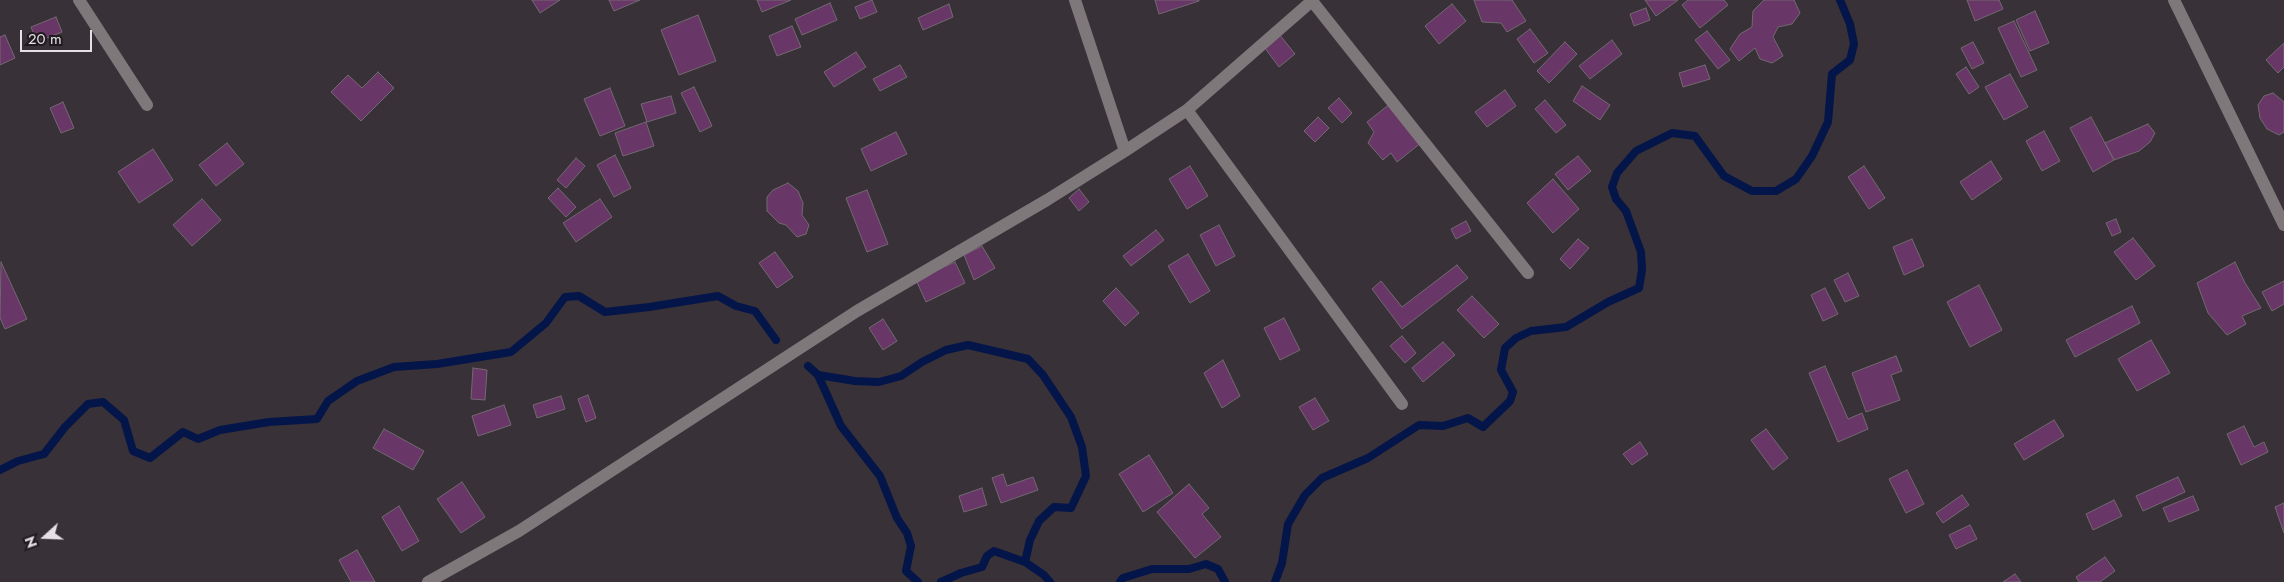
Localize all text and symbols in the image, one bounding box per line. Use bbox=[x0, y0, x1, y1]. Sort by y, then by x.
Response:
scale bar bbox=[22, 20, 95, 52]
text: 20 m bbox=[28, 28, 62, 50]
north arrow bbox=[20, 512, 70, 562]
text: N bbox=[20, 533, 42, 551]

